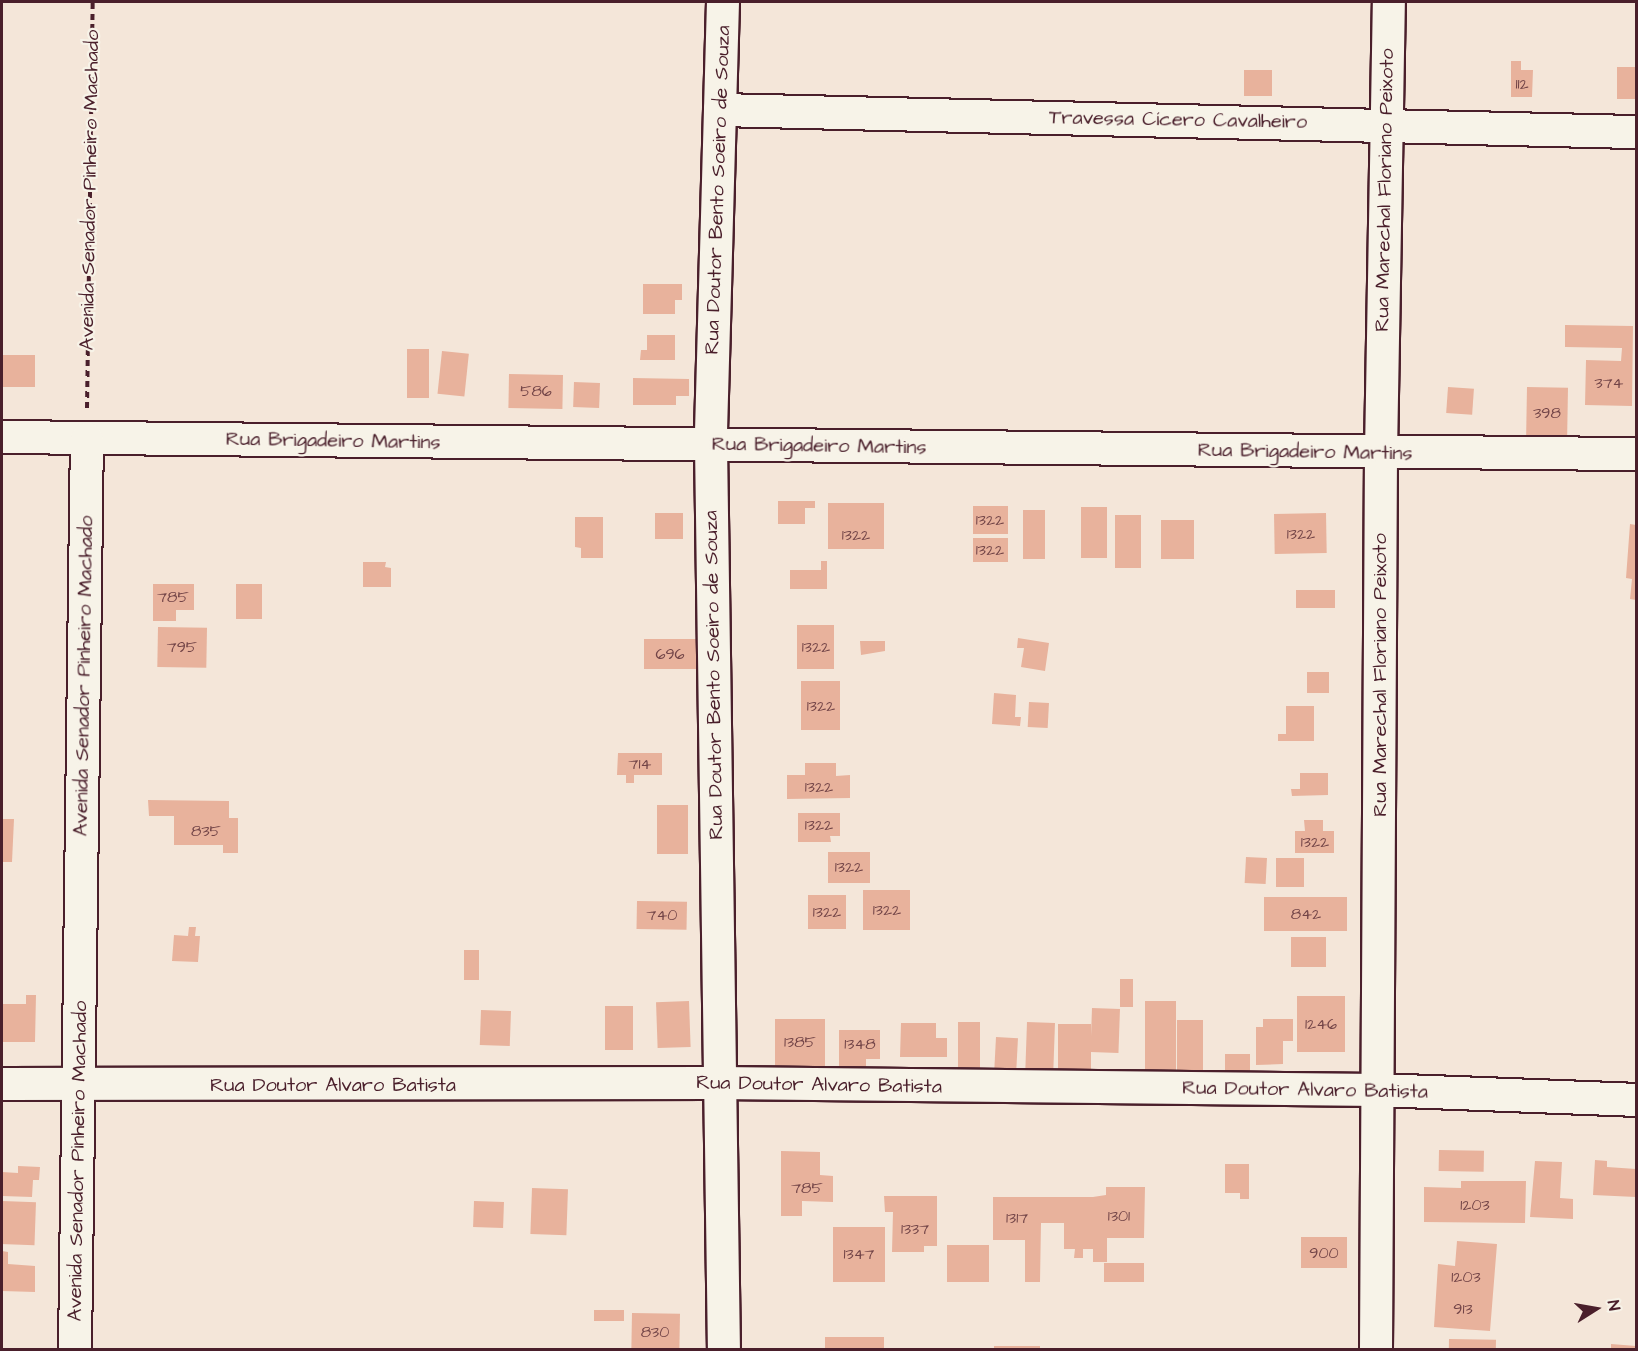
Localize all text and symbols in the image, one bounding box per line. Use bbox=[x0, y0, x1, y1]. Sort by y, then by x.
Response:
street label: Rua Doutor Bento Soeiro de Souza bbox=[700, 25, 736, 355]
street label: Avenida Senador Pinheiro Machado bbox=[75, 29, 105, 351]
street label: Rua Marechal Floriano Peixoto bbox=[1371, 48, 1399, 332]
house number: 112 bbox=[1515, 74, 1529, 94]
street label: Travessa Cícero Cavalheiro bbox=[1049, 106, 1307, 134]
house number: 374 bbox=[1595, 373, 1623, 393]
house number: 586 bbox=[520, 381, 552, 401]
house number: 398 bbox=[1533, 403, 1561, 423]
street label: Rua Brigadeiro Martins bbox=[225, 427, 441, 455]
street label: Rua Brigadeiro Martins bbox=[711, 432, 927, 460]
street label: Rua Brigadeiro Martins bbox=[1197, 438, 1413, 466]
street label: Rua Doutor Bento Soeiro de Souza bbox=[699, 510, 729, 840]
house number: 1322 bbox=[976, 510, 1004, 530]
street label: Avenida Senador Pinheiro Machado bbox=[69, 515, 99, 837]
house number: 1322 bbox=[1287, 524, 1315, 544]
house number: 1322 bbox=[842, 525, 870, 545]
street label: Rua Marechal Floriano Peixoto bbox=[1368, 533, 1392, 817]
house number: 1322 bbox=[976, 540, 1004, 560]
house number: 785 bbox=[157, 587, 189, 607]
house number: 795 bbox=[167, 637, 197, 657]
house number: 1322 bbox=[802, 637, 830, 657]
house number: 696 bbox=[655, 644, 685, 664]
house number: 1322 bbox=[807, 696, 835, 716]
house number: 714 bbox=[629, 754, 651, 774]
house number: 1322 bbox=[805, 777, 833, 797]
house number: 1322 bbox=[805, 815, 833, 835]
house number: 835 bbox=[191, 821, 221, 841]
house number: 1322 bbox=[1301, 832, 1329, 852]
house number: 1322 bbox=[835, 857, 863, 877]
house number: 1322 bbox=[873, 900, 901, 920]
house number: 1322 bbox=[813, 902, 841, 922]
house number: 842 bbox=[1291, 904, 1321, 924]
house number: 740 bbox=[647, 905, 677, 925]
street label: Avenida Senador Pinheiro Machado bbox=[63, 1000, 93, 1322]
house number: 1246 bbox=[1305, 1014, 1337, 1034]
house number: 1385 bbox=[784, 1032, 816, 1052]
house number: 1348 bbox=[844, 1034, 876, 1054]
street label: Rua Doutor Alvaro Batista bbox=[696, 1071, 942, 1099]
street label: Rua Doutor Alvaro Batista bbox=[210, 1073, 456, 1097]
street label: Rua Doutor Alvaro Batista bbox=[1182, 1076, 1428, 1104]
house number: 785 bbox=[791, 1178, 823, 1198]
house number: 1203 bbox=[1460, 1195, 1490, 1215]
house number: 1301 bbox=[1108, 1206, 1130, 1226]
house number: 1317 bbox=[1006, 1208, 1028, 1228]
house number: 1337 bbox=[901, 1219, 929, 1239]
house number: 900 bbox=[1309, 1243, 1339, 1263]
house number: 1347 bbox=[844, 1244, 874, 1264]
house number: 1203 bbox=[1451, 1267, 1481, 1287]
north arrow bbox=[1566, 1279, 1626, 1339]
house number: 913 bbox=[1453, 1299, 1473, 1319]
text: N bbox=[1602, 1299, 1625, 1313]
house number: 830 bbox=[641, 1322, 669, 1342]

